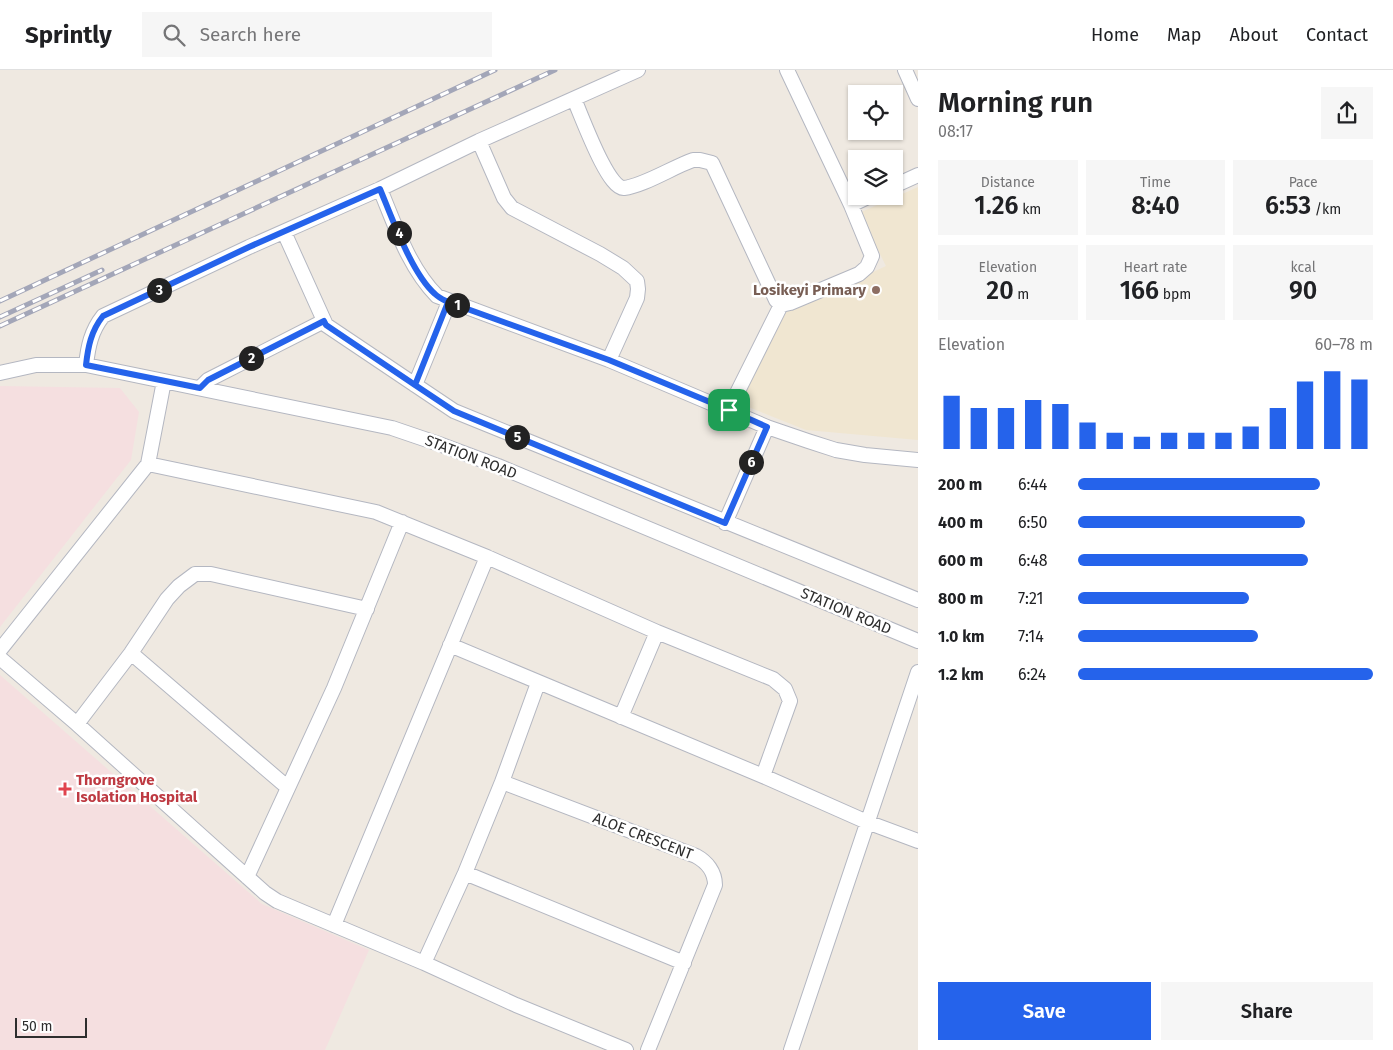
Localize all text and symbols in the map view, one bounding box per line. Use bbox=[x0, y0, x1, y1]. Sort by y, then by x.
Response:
search box bbox=[142, 12, 492, 57]
text: Sprintly bbox=[25, 21, 112, 49]
icon: search bbox=[160, 21, 188, 49]
text: Search here bbox=[200, 23, 301, 46]
text: Home bbox=[1091, 24, 1139, 46]
text: Map bbox=[1167, 24, 1201, 46]
text: About bbox=[1229, 24, 1278, 46]
text: Contact bbox=[1306, 24, 1368, 46]
map controls bbox=[848, 85, 903, 205]
button: locate bbox=[848, 85, 903, 140]
text: Morning run bbox=[938, 86, 1093, 119]
button: share bbox=[1321, 87, 1373, 139]
text: 08:17 bbox=[938, 122, 973, 141]
button: layers bbox=[848, 150, 903, 205]
text: Distance bbox=[981, 174, 1035, 191]
text: Time bbox=[1140, 174, 1171, 191]
text: Pace bbox=[1289, 174, 1318, 191]
text: 1.26 bbox=[974, 191, 1018, 221]
text: 8:40 bbox=[1131, 191, 1180, 221]
text: 6:53 bbox=[1265, 191, 1311, 221]
text: km bbox=[1018, 201, 1041, 218]
text: /km bbox=[1311, 201, 1341, 218]
pin: 4 bbox=[386, 220, 412, 246]
text: 4 bbox=[396, 225, 403, 242]
text: Elevation bbox=[978, 259, 1037, 276]
text: Heart rate bbox=[1124, 259, 1187, 276]
text: kcal bbox=[1291, 259, 1316, 276]
text: 20 bbox=[986, 276, 1014, 306]
text: 166 bbox=[1120, 276, 1159, 306]
text: 90 bbox=[1289, 276, 1317, 306]
pin: 3 bbox=[146, 278, 172, 302]
place label: Losikeyi Primary bbox=[753, 281, 866, 299]
text: 3 bbox=[156, 282, 163, 299]
marker: Losikeyi Primary bbox=[870, 284, 882, 296]
text: m bbox=[1014, 286, 1029, 303]
text: bpm bbox=[1159, 286, 1191, 303]
pin: 1 bbox=[444, 292, 470, 318]
text: 1 bbox=[454, 297, 461, 314]
text: Elevation bbox=[938, 335, 1005, 354]
text: 60–78 m bbox=[1315, 335, 1373, 354]
pin: 2 bbox=[238, 346, 264, 370]
text: 2 bbox=[248, 350, 255, 367]
pin bbox=[708, 389, 750, 431]
icon: arrive bbox=[715, 396, 743, 424]
pin: 5 bbox=[504, 424, 530, 450]
text: 5 bbox=[514, 429, 521, 446]
street label: STATION ROAD bbox=[423, 431, 519, 483]
pin: 6 bbox=[738, 450, 764, 474]
text: 6 bbox=[748, 454, 755, 471]
text: 200 m bbox=[938, 475, 982, 494]
text: 6:44 bbox=[1018, 475, 1047, 494]
text: 400 m bbox=[938, 513, 983, 532]
text: 6:50 bbox=[1018, 513, 1047, 532]
text: 600 m bbox=[938, 551, 983, 570]
text: 6:48 bbox=[1018, 551, 1048, 570]
street label: STATION ROAD bbox=[798, 584, 894, 638]
text: 800 m bbox=[938, 589, 983, 608]
text: 7:21 bbox=[1018, 589, 1043, 608]
text: 1.0 km bbox=[938, 627, 985, 646]
text: 7:14 bbox=[1018, 627, 1044, 646]
text: 1.2 km bbox=[938, 665, 984, 684]
text: 6:24 bbox=[1018, 665, 1046, 684]
place label: Thorngrove Isolation Hospital bbox=[76, 771, 198, 806]
marker: Thorngrove Isolation Hospital bbox=[58, 782, 72, 796]
street label: ALOE CRESCENT bbox=[590, 809, 696, 863]
button: Save bbox=[938, 982, 1151, 1040]
button: Share bbox=[1161, 982, 1373, 1040]
scale bar bbox=[15, 1015, 88, 1038]
text: 50 m bbox=[22, 1018, 53, 1035]

